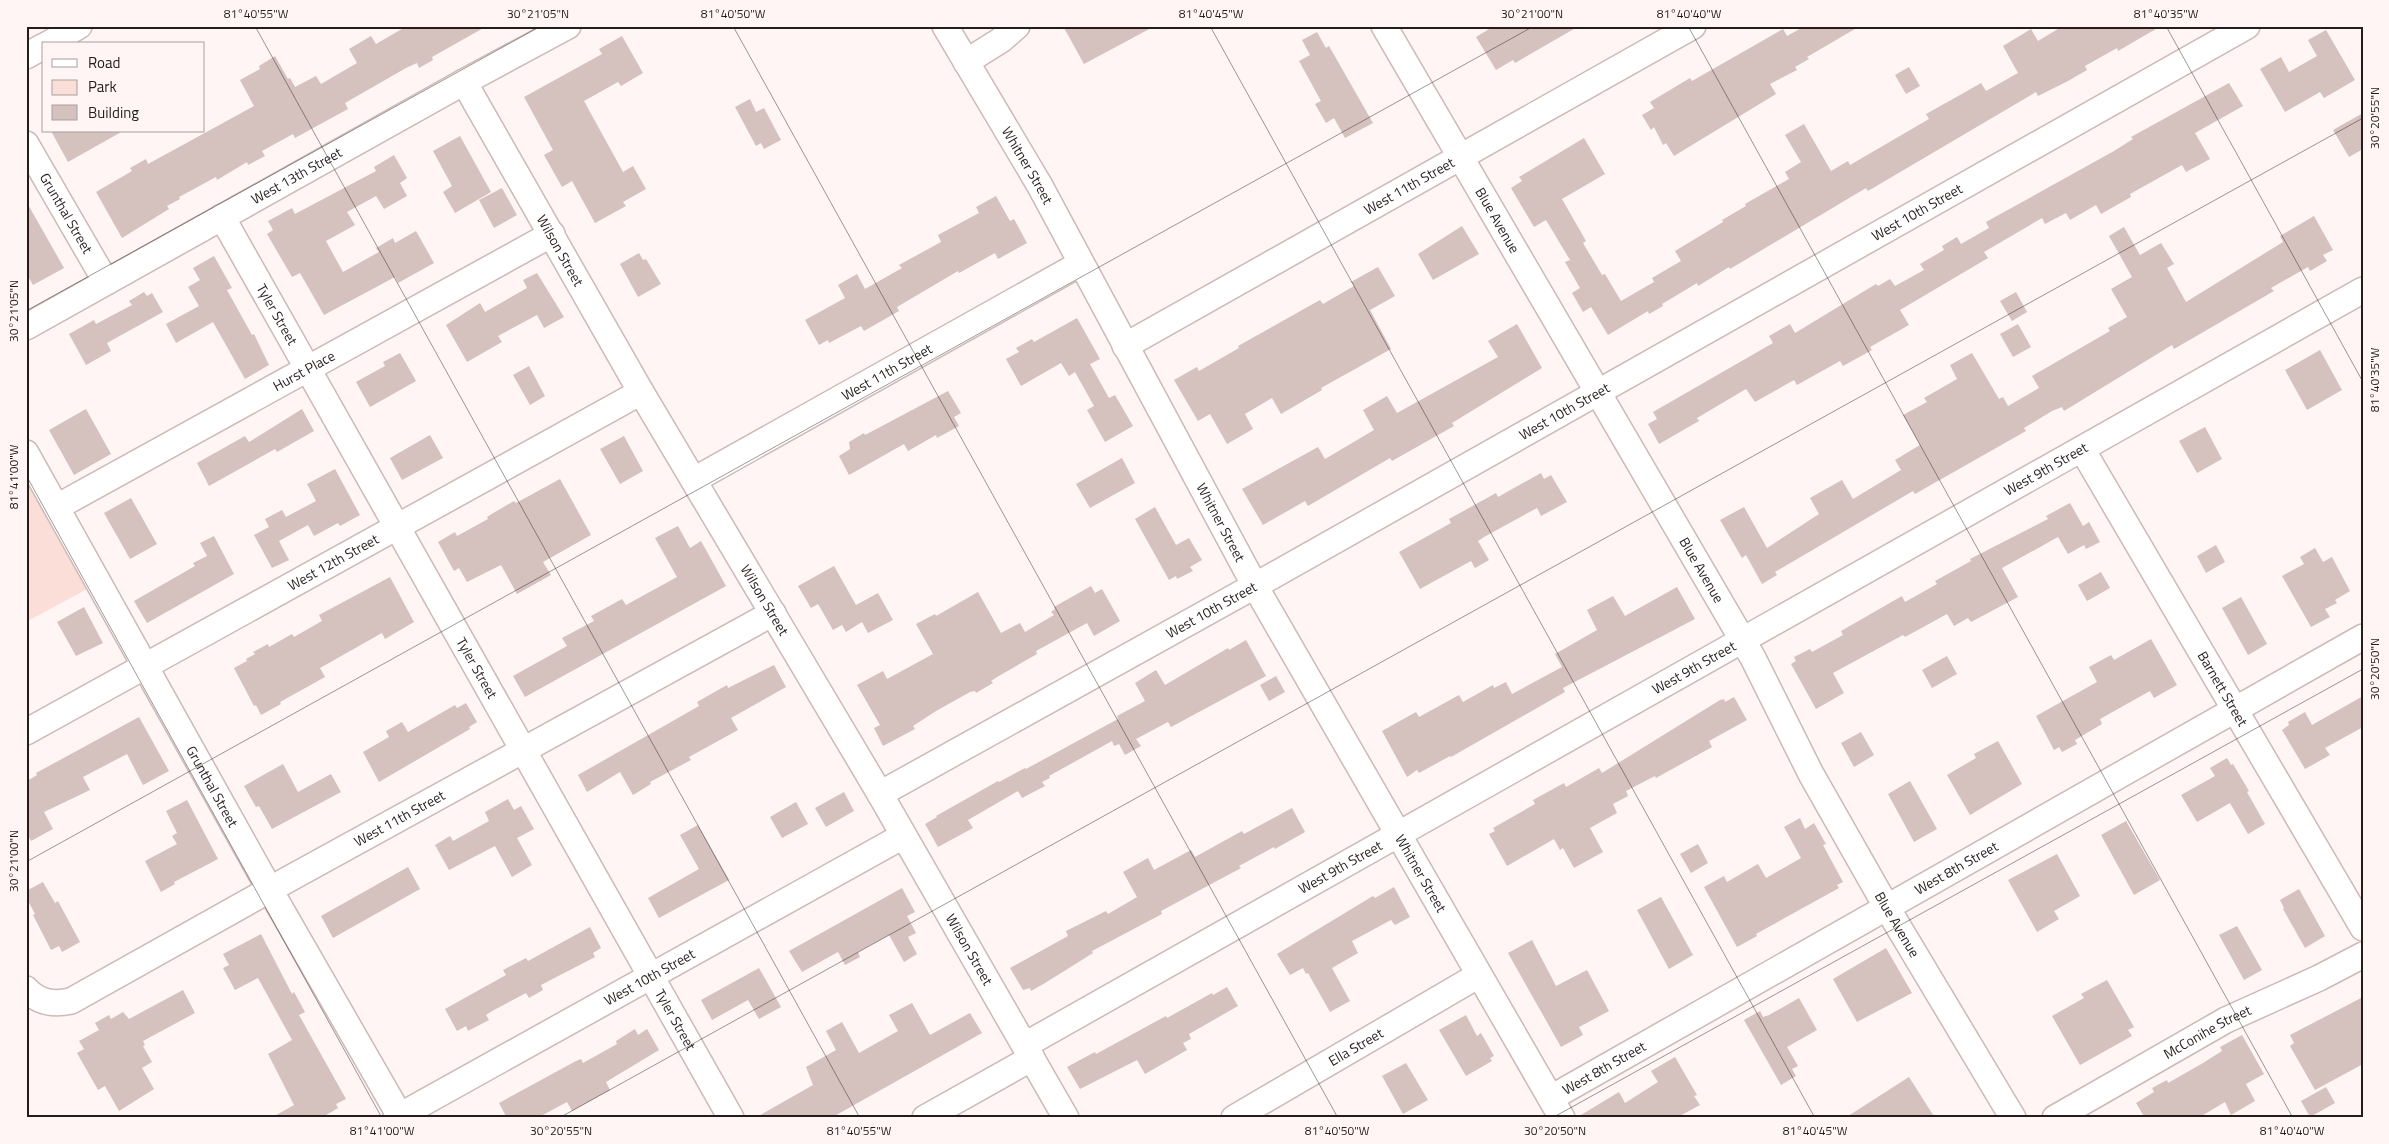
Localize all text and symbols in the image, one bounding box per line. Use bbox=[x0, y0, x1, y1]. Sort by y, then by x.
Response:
text: 81°40'55"W bbox=[224, 4, 289, 23]
text: 30°21'05"N bbox=[507, 4, 569, 23]
text: 81°40'50"W bbox=[701, 4, 766, 23]
text: 81°40'45"W bbox=[1179, 4, 1244, 23]
text: 30°21'00"N bbox=[1501, 4, 1563, 23]
text: 81°40'40"W bbox=[1657, 4, 1722, 23]
text: 81°40'35"W bbox=[2134, 4, 2199, 23]
legend bbox=[42, 42, 205, 132]
text: Road bbox=[88, 51, 120, 74]
text: Park bbox=[88, 75, 117, 98]
text: 30°20'55"N bbox=[2365, 87, 2384, 149]
text: Building bbox=[88, 101, 139, 124]
street label: Whitner Street bbox=[997, 122, 1059, 208]
street label: West 13th Street bbox=[247, 141, 346, 209]
street label: West 11th Street bbox=[1360, 152, 1458, 220]
street label: Grunthal Street bbox=[35, 169, 98, 257]
street label: West 10th Street bbox=[1868, 178, 1966, 246]
street label: Blue Avenue bbox=[1470, 183, 1525, 257]
street label: Wilson Street bbox=[532, 211, 589, 290]
text: 30°21'05"N bbox=[4, 280, 23, 342]
street label: Tyler Street bbox=[252, 280, 303, 349]
street label: West 11th Street bbox=[837, 338, 936, 405]
street label: Hurst Place bbox=[269, 345, 339, 396]
text: 81°40'35"W bbox=[2365, 347, 2384, 412]
street label: West 10th Street bbox=[1515, 377, 1613, 445]
street label: West 9th Street bbox=[2000, 437, 2091, 501]
text: 81°41'00"W bbox=[4, 444, 23, 509]
street label: Whitner Street bbox=[1192, 479, 1251, 565]
street label: West 12th Street bbox=[284, 528, 382, 595]
street label: Blue Avenue bbox=[1675, 533, 1730, 607]
street label: Wilson Street bbox=[736, 560, 794, 639]
street label: West 10th Street bbox=[1162, 576, 1260, 643]
street label: Tyler Street bbox=[451, 633, 503, 702]
street label: West 9th Street bbox=[1648, 635, 1739, 699]
text: 30°20'50"N bbox=[2365, 638, 2384, 700]
street label: Barnett Street bbox=[2193, 647, 2253, 730]
street label: Grunthal Street bbox=[181, 742, 244, 831]
street label: West 11th Street bbox=[350, 784, 449, 851]
text: 30°21'00"N bbox=[4, 830, 23, 892]
street label: Whitner Street bbox=[1391, 830, 1452, 916]
street label: West 9th Street bbox=[1294, 835, 1386, 899]
street label: West 8th Street bbox=[1910, 835, 2002, 900]
street label: Blue Avenue bbox=[1870, 888, 1925, 961]
street label: Wilson Street bbox=[941, 910, 999, 989]
street label: West 10th Street bbox=[600, 943, 699, 1010]
street label: Tyler Street bbox=[650, 985, 702, 1054]
street label: McConihe Street bbox=[2159, 999, 2254, 1064]
street label: Ella Street bbox=[1324, 1022, 1387, 1071]
street label: West 8th Street bbox=[1558, 1035, 1650, 1100]
text: 81°41'00"W bbox=[350, 1121, 415, 1140]
text: 30°20'55"N bbox=[530, 1121, 592, 1140]
text: 81°40'55"W bbox=[827, 1121, 892, 1140]
text: 81°40'50"W bbox=[1305, 1121, 1370, 1140]
text: 30°20'50"N bbox=[1524, 1121, 1586, 1140]
text: 81°40'45"W bbox=[1783, 1121, 1848, 1140]
text: 81°40'40"W bbox=[2260, 1121, 2325, 1140]

